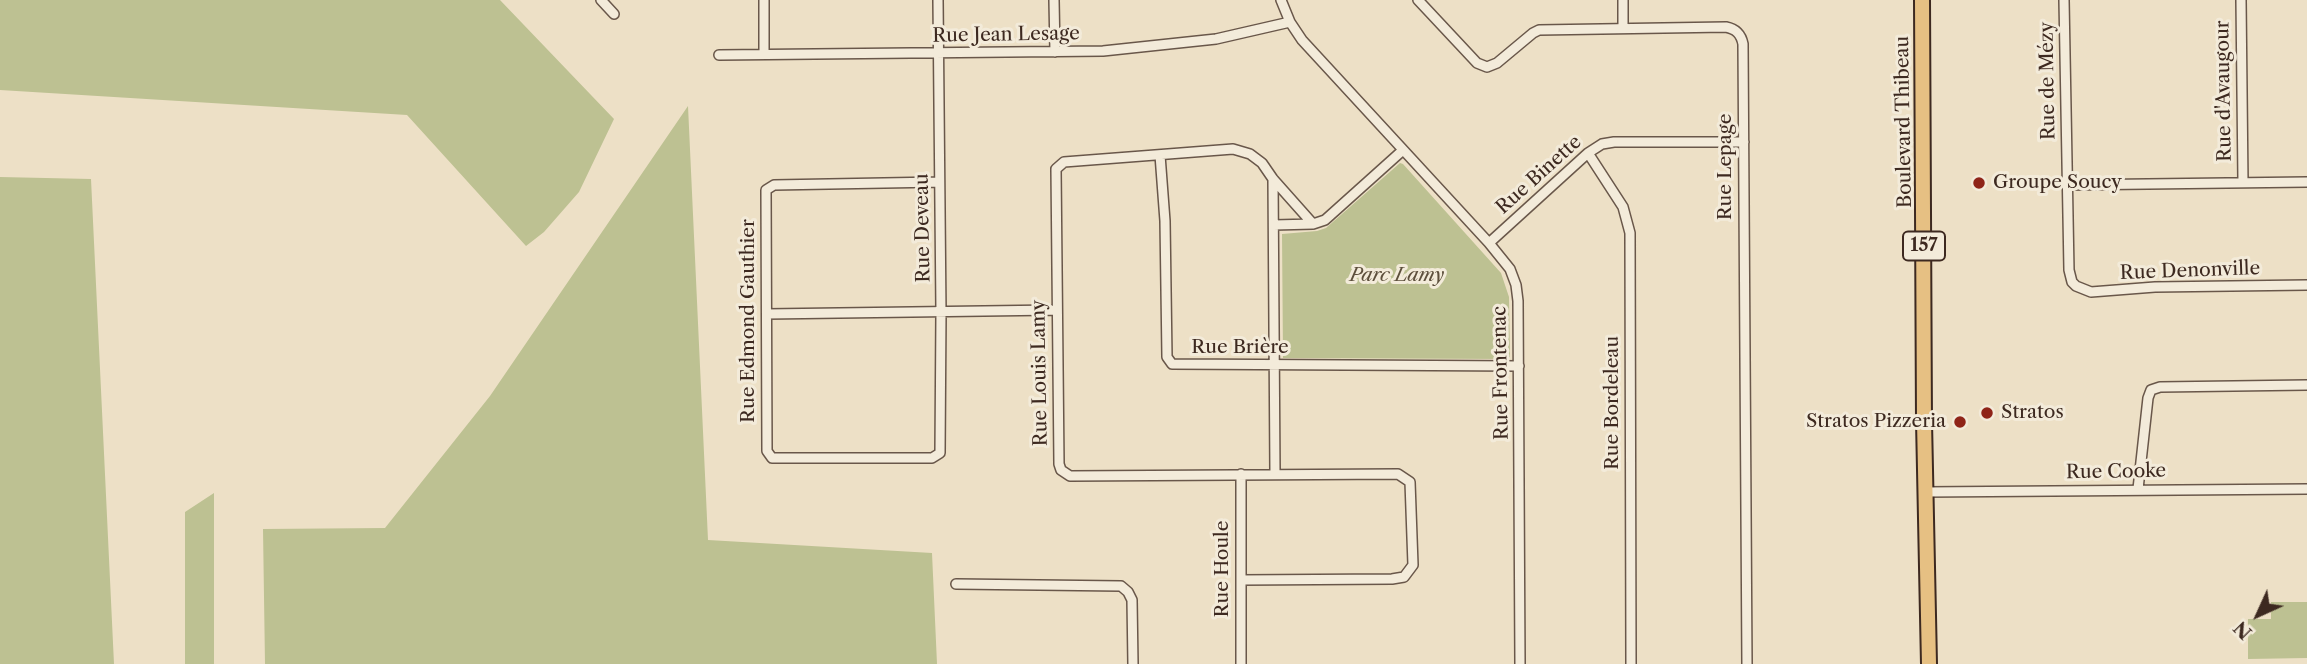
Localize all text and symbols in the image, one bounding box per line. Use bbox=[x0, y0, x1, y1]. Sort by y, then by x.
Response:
street label: Rue d'Avaugour bbox=[2211, 20, 2237, 162]
street label: Rue Jean Lesage bbox=[932, 22, 1080, 48]
street label: Rue de Mézy bbox=[2036, 22, 2060, 140]
street label: Boulevard Thibeau bbox=[1891, 36, 1917, 208]
street label: Rue Lepage bbox=[1715, 114, 1737, 220]
street label: Rue Binette bbox=[1492, 131, 1586, 219]
place label: Groupe Soucy bbox=[1993, 172, 2122, 194]
street label: Rue Deveau bbox=[911, 173, 935, 283]
marker: Groupe Soucy bbox=[1971, 175, 1987, 191]
street label: Rue Edmond Gauthier bbox=[738, 219, 760, 423]
road number: 157 bbox=[1903, 232, 1945, 260]
street label: Rue Denonville bbox=[2120, 257, 2260, 285]
park label: Parc Lamy bbox=[1350, 265, 1444, 287]
street label: Rue Louis Lamy bbox=[1027, 300, 1053, 446]
street label: Rue Frontenac bbox=[1488, 306, 1514, 440]
street label: Rue Bordeleau bbox=[1602, 336, 1624, 470]
street label: Rue Brière bbox=[1191, 337, 1289, 359]
place label: Stratos bbox=[2001, 402, 2064, 424]
marker: Stratos bbox=[1979, 405, 1995, 421]
place label: Stratos Pizzeria bbox=[1806, 411, 1946, 433]
marker: Stratos Pizzeria bbox=[1952, 414, 1968, 430]
street label: Rue Cooke bbox=[2066, 460, 2166, 484]
street label: Rue Houle bbox=[1212, 521, 1234, 617]
north arrow bbox=[2223, 580, 2293, 650]
text: N bbox=[2229, 616, 2257, 644]

